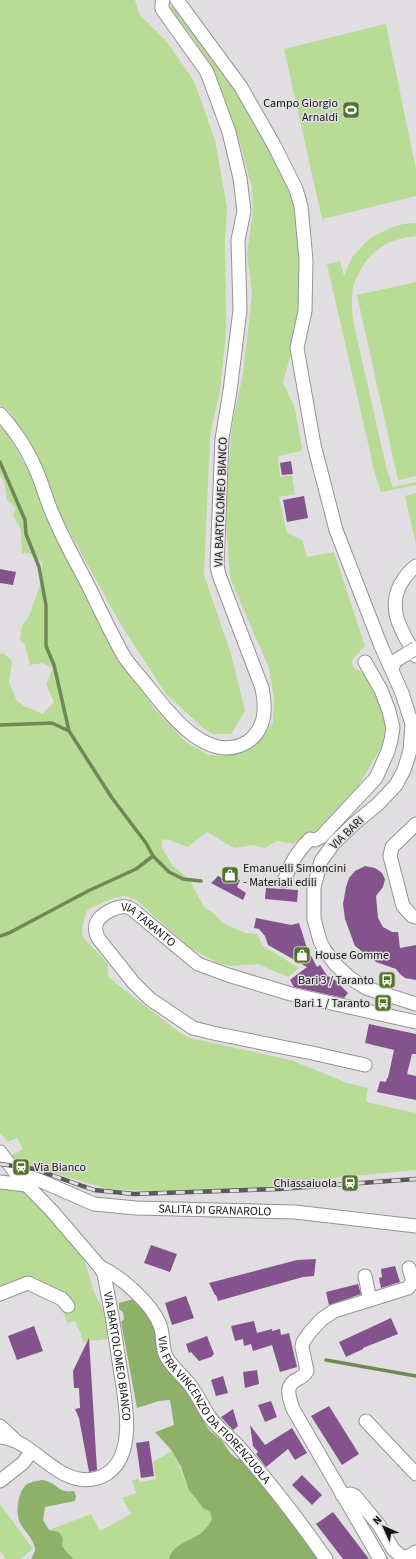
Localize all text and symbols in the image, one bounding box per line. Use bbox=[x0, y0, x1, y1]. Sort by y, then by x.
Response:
place label: Campo Giorgio Arnaldi bbox=[263, 95, 338, 126]
sports icon: Campo Giorgio Arnaldi bbox=[341, 100, 361, 120]
street label: VIA BARTOLOMEO BIANCO bbox=[210, 436, 232, 567]
street label: VIA BARI bbox=[326, 812, 368, 854]
place label: Emanuelli Simoncini - Materiali edili bbox=[243, 860, 346, 891]
shop icon: Emanuelli Simoncini - Materiali edili bbox=[220, 865, 240, 885]
street label: VIA TARANTO bbox=[121, 898, 180, 951]
shop icon: House Gomme bbox=[292, 945, 312, 965]
place label: House Gomme bbox=[315, 947, 389, 964]
bus stop icon: Bari 3 / Taranto bbox=[377, 970, 397, 990]
place label: Bari 3 / Taranto bbox=[298, 972, 374, 989]
bus stop icon: Bari 1 / Taranto bbox=[373, 993, 393, 1013]
place label: Bari 1 / Taranto bbox=[294, 995, 370, 1012]
station icon: Via Bianco bbox=[11, 1157, 31, 1177]
place label: Via Bianco bbox=[34, 1159, 86, 1176]
station icon: Chiassaiuola bbox=[340, 1173, 360, 1193]
place label: Chiassaiuola bbox=[273, 1175, 337, 1192]
street label: SALITA DI GRANAROLO bbox=[158, 1200, 272, 1220]
street label: VIA BARTOLOMEO BIANCO bbox=[99, 1290, 135, 1421]
street label: VIA FRA VINCENZO DA FIORENZUOLA bbox=[154, 1335, 275, 1488]
north arrow bbox=[364, 1507, 404, 1547]
text: N bbox=[369, 1512, 385, 1528]

